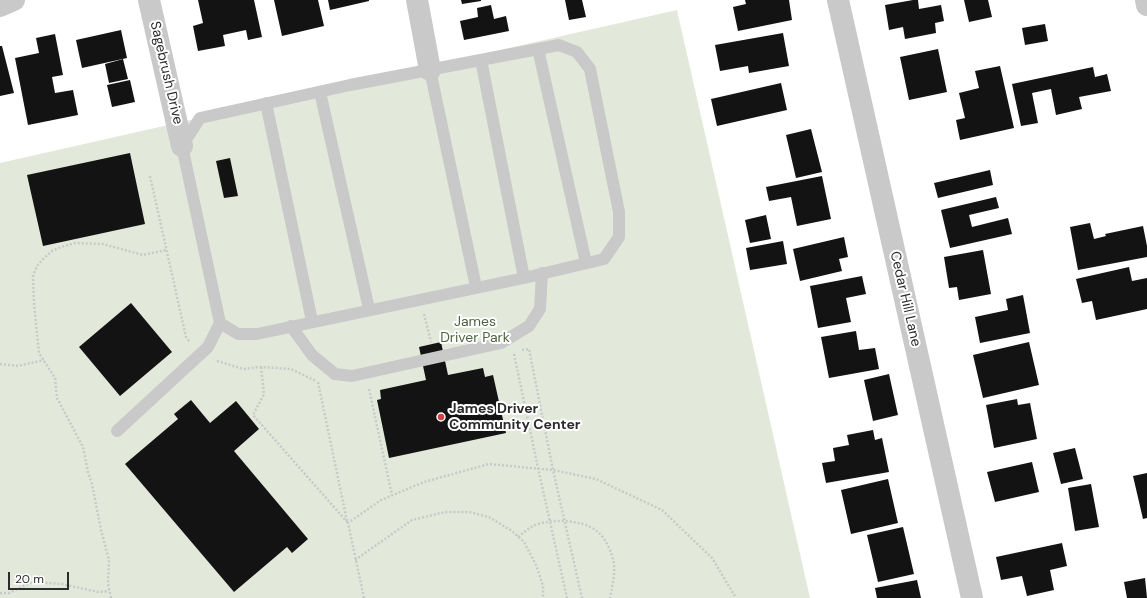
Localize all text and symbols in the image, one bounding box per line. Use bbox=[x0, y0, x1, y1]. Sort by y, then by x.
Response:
street label: Sagebrush Drive bbox=[146, 20, 186, 126]
street label: Cedar Hill Lane bbox=[886, 250, 924, 348]
park label: James Driver Park bbox=[440, 314, 510, 346]
place label: James Driver Community Center bbox=[449, 401, 581, 434]
marker: James Driver Community Center bbox=[436, 412, 446, 422]
scale bar bbox=[10, 564, 71, 590]
text: 20 m bbox=[15, 571, 44, 587]

